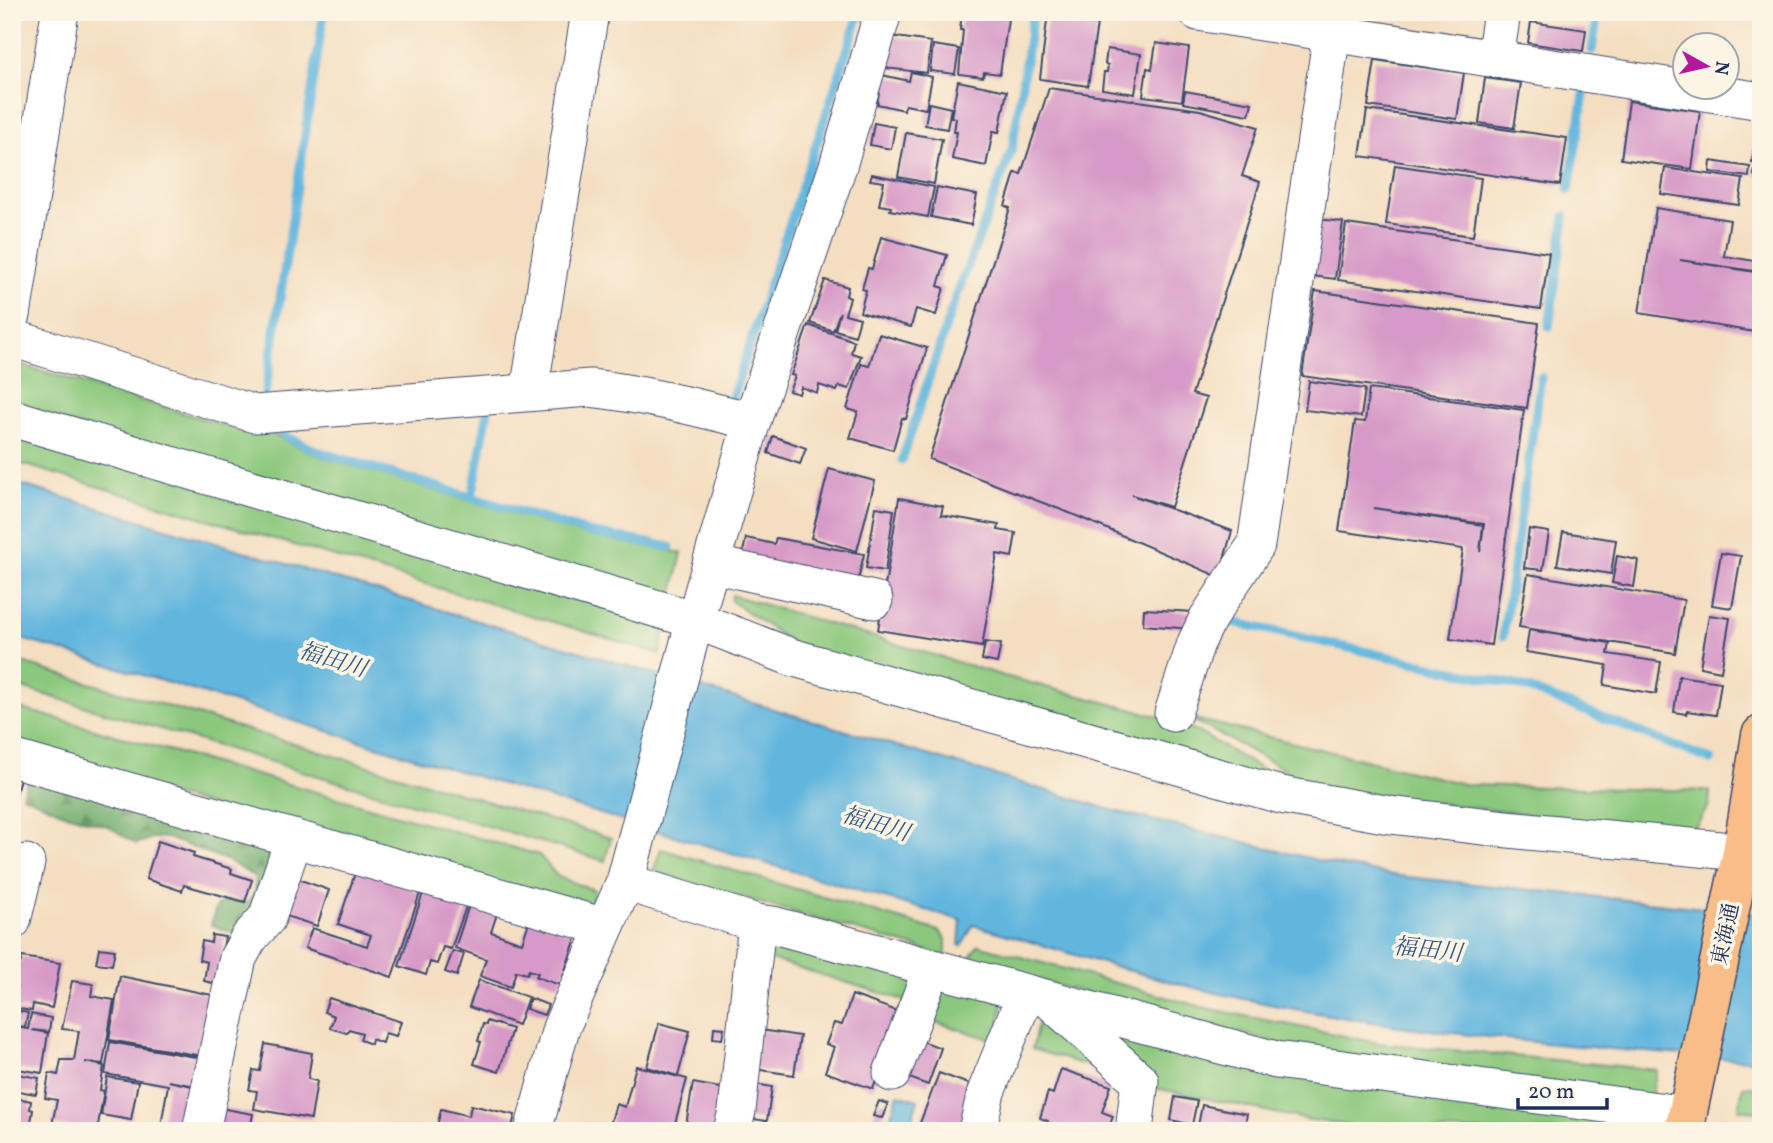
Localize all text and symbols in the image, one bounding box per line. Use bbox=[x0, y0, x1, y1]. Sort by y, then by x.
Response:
north arrow bbox=[1672, 32, 1742, 102]
text: N bbox=[1707, 59, 1735, 77]
water label: 福田川 bbox=[295, 636, 373, 687]
water label: 福田川 bbox=[838, 800, 916, 851]
street label: 東海通 bbox=[1706, 900, 1747, 968]
water label: 福田川 bbox=[1392, 931, 1467, 971]
scale bar bbox=[1518, 1066, 1607, 1110]
text: 20 m bbox=[1528, 1078, 1574, 1107]

